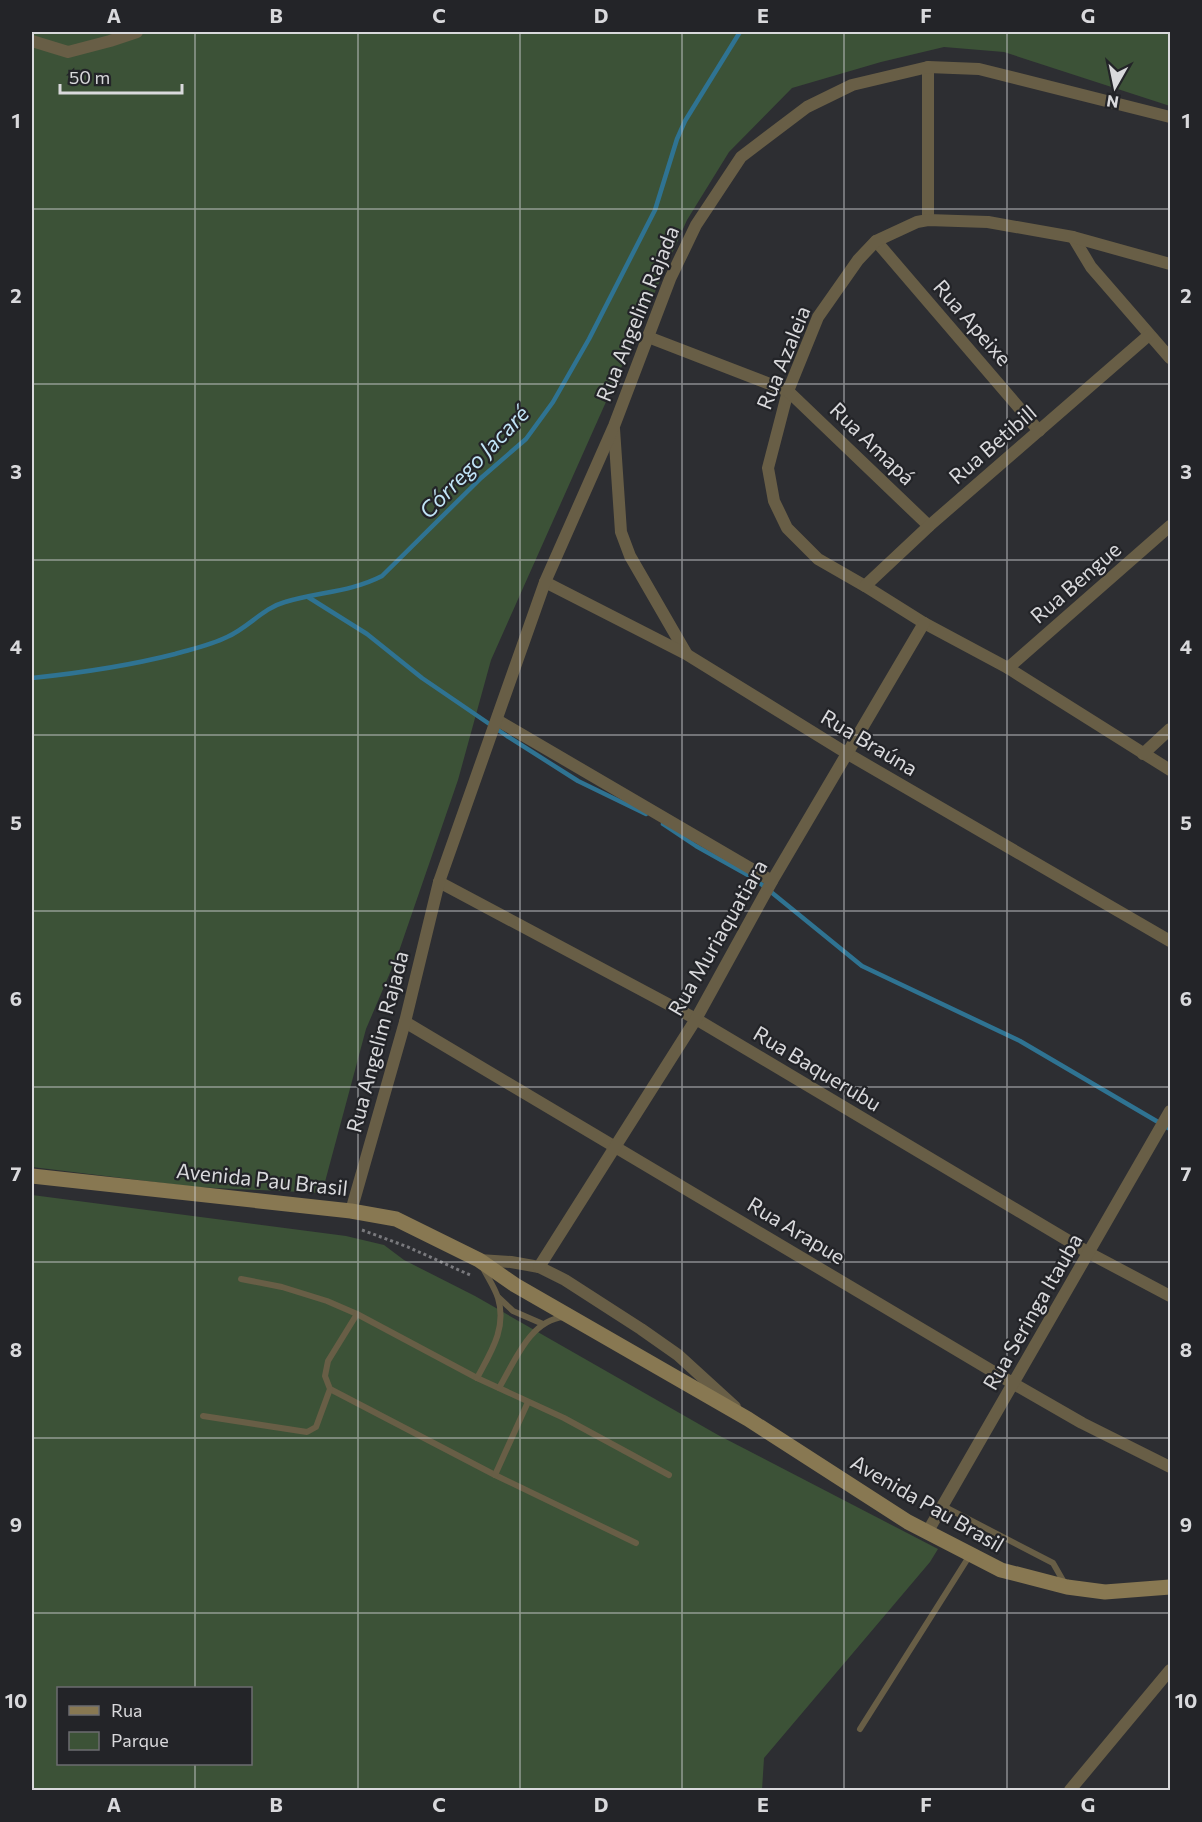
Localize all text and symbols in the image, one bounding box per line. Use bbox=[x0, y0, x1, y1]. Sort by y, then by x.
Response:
text: A bbox=[107, 3, 121, 27]
text: B bbox=[269, 3, 283, 27]
text: C bbox=[432, 3, 446, 27]
text: D bbox=[594, 3, 608, 27]
text: E bbox=[757, 3, 769, 27]
text: F bbox=[920, 3, 932, 27]
text: G bbox=[1081, 3, 1095, 27]
scale bar bbox=[60, 57, 182, 95]
north arrow bbox=[1085, 57, 1145, 117]
text: 50 m bbox=[69, 66, 110, 88]
text: N bbox=[1105, 92, 1120, 113]
text: 1 bbox=[11, 108, 21, 132]
text: 1 bbox=[1181, 108, 1191, 132]
street label: Rua Angelim Rajada bbox=[590, 222, 683, 405]
street label: Rua Apeixe bbox=[929, 274, 1017, 370]
text: 2 bbox=[10, 283, 22, 307]
text: 2 bbox=[1180, 283, 1192, 307]
street label: Rua Azaleia bbox=[751, 302, 815, 413]
street label: Rua Amapá bbox=[826, 396, 920, 489]
water label: Córrego Jacaré bbox=[413, 399, 534, 524]
street label: Rua Betibill bbox=[943, 399, 1041, 489]
text: 3 bbox=[10, 459, 22, 483]
text: 3 bbox=[1180, 459, 1192, 483]
street label: Rua Bengue bbox=[1025, 536, 1125, 628]
text: 4 bbox=[10, 634, 22, 658]
text: 4 bbox=[1180, 634, 1192, 658]
street label: Rua Braúna bbox=[817, 703, 923, 780]
text: 5 bbox=[10, 810, 22, 834]
text: 5 bbox=[1180, 810, 1192, 834]
street label: Rua Muriaquatiara bbox=[662, 855, 772, 1020]
street label: Rua Angelim Rajada bbox=[340, 948, 413, 1135]
text: 6 bbox=[10, 986, 22, 1010]
text: 6 bbox=[1180, 986, 1192, 1010]
street label: Rua Baquerubu bbox=[749, 1020, 886, 1116]
street label: Avenida Pau Brasil bbox=[175, 1157, 349, 1200]
text: 7 bbox=[11, 1161, 22, 1185]
text: 7 bbox=[1181, 1161, 1192, 1185]
street label: Rua Arapue bbox=[743, 1191, 850, 1269]
street label: Rua Seringa Itauba bbox=[977, 1228, 1087, 1394]
text: 8 bbox=[10, 1337, 22, 1361]
text: 8 bbox=[1180, 1337, 1192, 1361]
street label: Avenida Pau Brasil bbox=[847, 1449, 1009, 1557]
text: 9 bbox=[10, 1512, 22, 1536]
text: 9 bbox=[1180, 1512, 1192, 1536]
legend bbox=[57, 1687, 252, 1765]
text: 10 bbox=[5, 1688, 27, 1712]
text: 10 bbox=[1175, 1688, 1197, 1712]
text: Rua bbox=[111, 1699, 142, 1721]
text: Parque bbox=[111, 1729, 169, 1751]
text: A bbox=[107, 1792, 121, 1816]
text: B bbox=[269, 1792, 283, 1816]
text: C bbox=[432, 1792, 446, 1816]
text: D bbox=[594, 1792, 608, 1816]
text: E bbox=[757, 1792, 769, 1816]
text: F bbox=[920, 1792, 932, 1816]
text: G bbox=[1081, 1792, 1095, 1816]

